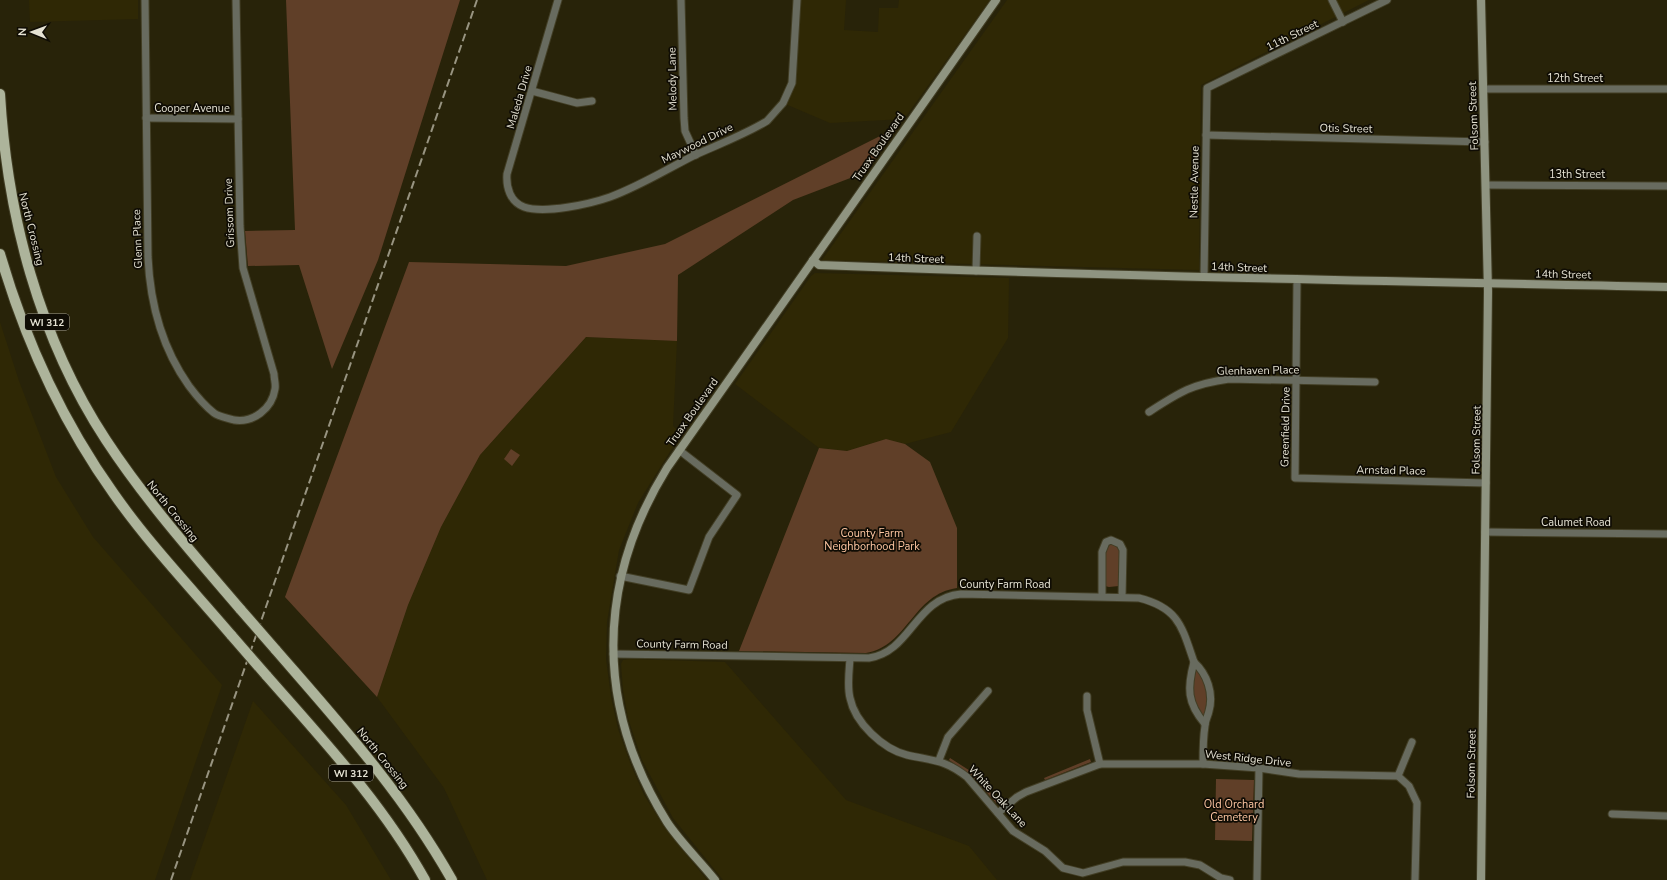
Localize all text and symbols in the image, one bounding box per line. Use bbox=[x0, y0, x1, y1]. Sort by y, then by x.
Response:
north arrow bbox=[12, 12, 52, 52]
street label: 11th Street bbox=[1264, 16, 1321, 54]
text: N bbox=[15, 28, 30, 36]
street label: Melody Lane bbox=[664, 47, 681, 111]
street label: Maleda Drive bbox=[503, 63, 536, 131]
street label: 12th Street bbox=[1547, 71, 1603, 86]
street label: Folsom Street bbox=[1465, 81, 1482, 151]
street label: Cooper Avenue bbox=[154, 101, 230, 116]
street label: Truax Boulevard bbox=[849, 110, 908, 185]
street label: Maywood Drive bbox=[659, 120, 736, 167]
street label: Otis Street bbox=[1319, 121, 1373, 136]
street label: Nestle Avenue bbox=[1186, 146, 1203, 218]
street label: 13th Street bbox=[1549, 167, 1605, 182]
street label: Grissom Drive bbox=[221, 178, 238, 248]
street label: North Crossing bbox=[15, 191, 48, 267]
street label: Glenn Place bbox=[129, 209, 146, 269]
street label: 14th Street bbox=[888, 250, 944, 267]
street label: 14th Street bbox=[1211, 259, 1267, 276]
street label: 14th Street bbox=[1535, 267, 1591, 282]
road number: WI 312 bbox=[25, 314, 69, 330]
street label: Glenhaven Place bbox=[1217, 362, 1300, 379]
street label: Truax Boulevard bbox=[663, 375, 722, 450]
street label: Greenfield Drive bbox=[1277, 387, 1294, 467]
street label: Folsom Street bbox=[1468, 405, 1485, 475]
street label: Arnstad Place bbox=[1356, 462, 1426, 479]
street label: North Crossing bbox=[143, 478, 202, 545]
street label: Calumet Road bbox=[1541, 515, 1611, 530]
park label: County Farm Neighborhood Park bbox=[824, 526, 920, 554]
street label: County Farm Road bbox=[959, 577, 1051, 592]
street label: County Farm Road bbox=[636, 636, 728, 653]
street label: North Crossing bbox=[353, 725, 412, 792]
street label: Folsom Street bbox=[1463, 729, 1480, 799]
street label: West Ridge Drive bbox=[1204, 747, 1292, 771]
street label: White Oak Lane bbox=[965, 762, 1030, 831]
road number: WI 312 bbox=[329, 765, 373, 781]
park label: Old Orchard Cemetery bbox=[1204, 797, 1264, 825]

